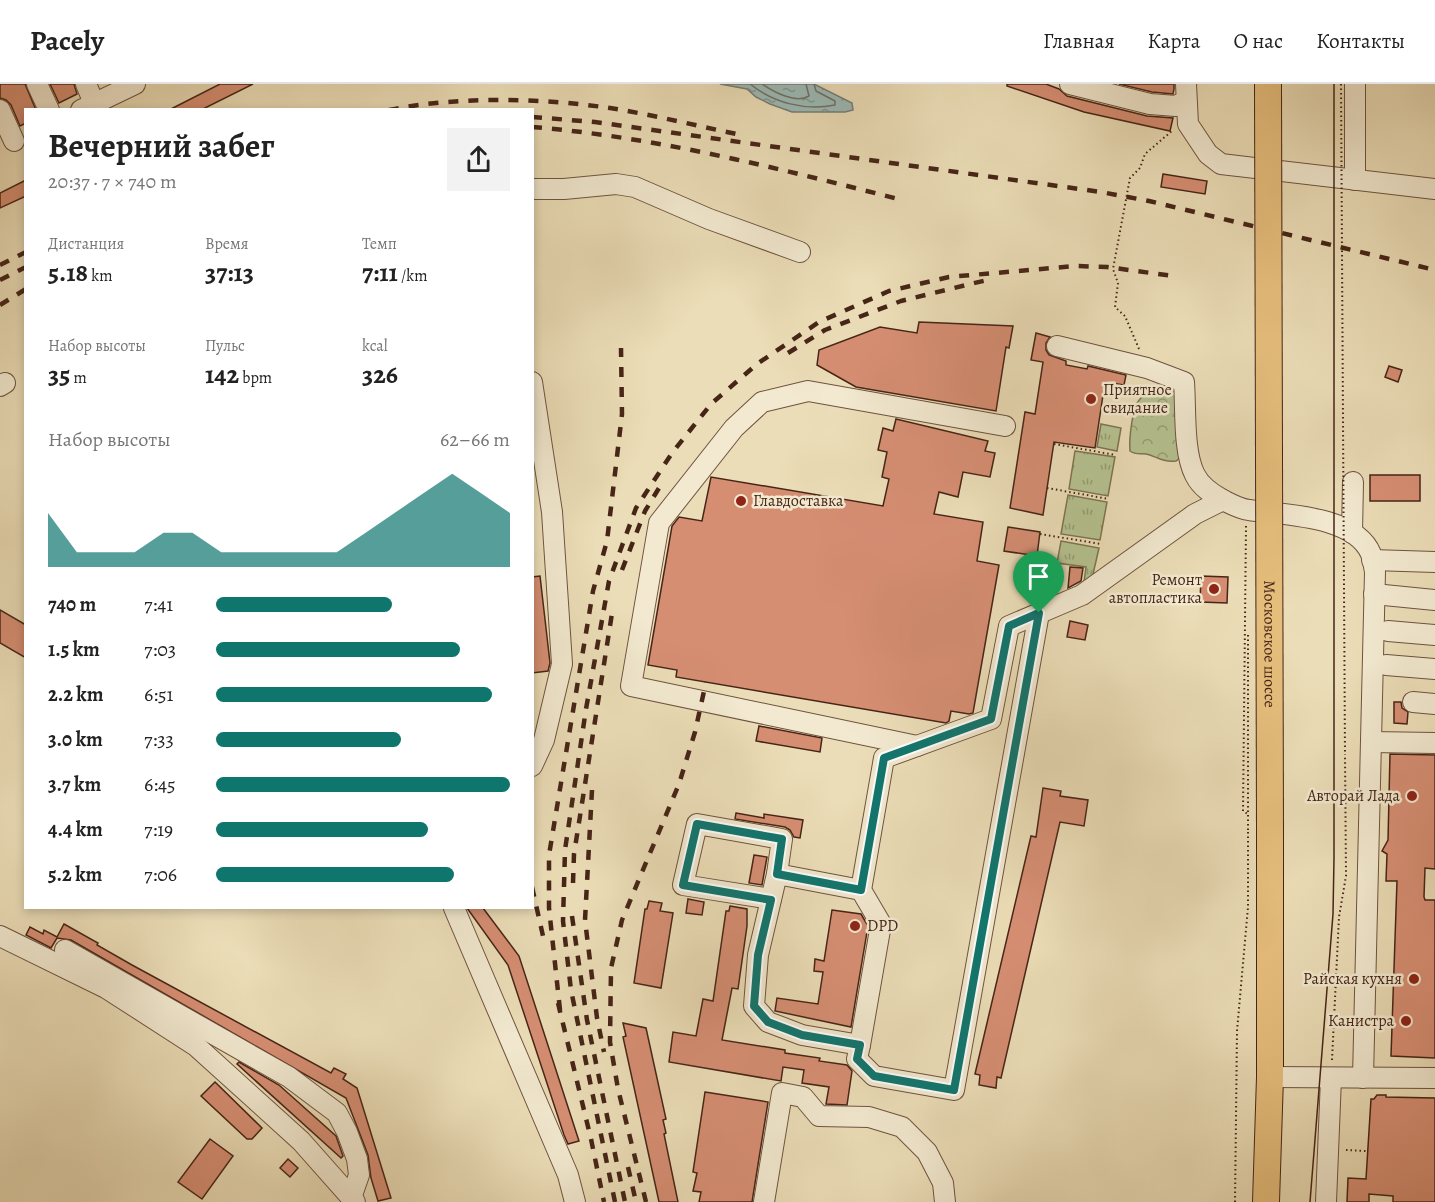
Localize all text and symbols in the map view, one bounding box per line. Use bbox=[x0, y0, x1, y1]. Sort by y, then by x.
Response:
text: Pacely bbox=[30, 22, 104, 60]
text: Главная bbox=[1043, 27, 1115, 55]
text: Карта bbox=[1148, 27, 1200, 55]
text: О нас bbox=[1233, 27, 1283, 55]
text: Контакты bbox=[1316, 27, 1405, 55]
text: Вечерний забег bbox=[48, 123, 275, 168]
button: share bbox=[447, 128, 510, 191]
text: 20:37 · 7 × 740 m bbox=[48, 168, 177, 195]
text: Дистанция bbox=[48, 233, 124, 255]
text: Время bbox=[205, 233, 249, 255]
text: Темп bbox=[362, 233, 397, 255]
text: 5.18 bbox=[48, 255, 88, 290]
text: 37:13 bbox=[205, 255, 254, 290]
text: 7:11 bbox=[362, 255, 398, 290]
text: km bbox=[88, 265, 112, 287]
text: /km bbox=[398, 265, 428, 287]
text: Набор высоты bbox=[48, 335, 146, 357]
text: Пульс bbox=[205, 335, 245, 357]
text: kcal bbox=[362, 335, 388, 357]
text: 35 bbox=[48, 357, 70, 392]
text: 142 bbox=[205, 357, 239, 392]
text: 326 bbox=[362, 357, 398, 392]
text: m bbox=[70, 367, 87, 389]
text: bpm bbox=[239, 367, 272, 389]
place label: Приятное свидание bbox=[1103, 379, 1172, 419]
marker: Приятное свидание bbox=[1084, 392, 1098, 406]
text: Набор высоты bbox=[48, 426, 171, 453]
text: 62–66 m bbox=[440, 426, 510, 453]
place label: Главдоставка bbox=[753, 490, 844, 512]
marker: Главдоставка bbox=[734, 494, 748, 508]
pin bbox=[1013, 551, 1064, 613]
icon: arrive bbox=[1022, 560, 1055, 593]
place label: Ремонт автопластика bbox=[1109, 569, 1203, 609]
street label: Московское шоссе bbox=[1258, 580, 1281, 708]
marker: Ремонт автопластика bbox=[1207, 582, 1221, 596]
text: 740 m bbox=[48, 591, 96, 618]
text: 7:41 bbox=[144, 591, 173, 618]
text: 1.5 km bbox=[48, 636, 100, 663]
text: 7:03 bbox=[144, 636, 176, 663]
text: 2.2 km bbox=[48, 681, 103, 708]
text: 6:51 bbox=[144, 681, 173, 708]
text: 3.0 km bbox=[48, 726, 103, 753]
text: 7:33 bbox=[144, 726, 174, 753]
text: 3.7 km bbox=[48, 771, 101, 798]
text: 6:45 bbox=[144, 771, 176, 798]
place label: Авторай Лада bbox=[1306, 785, 1401, 807]
marker: Авторай Лада bbox=[1405, 789, 1419, 803]
text: 4.4 km bbox=[48, 816, 103, 843]
text: 7:19 bbox=[144, 816, 173, 843]
text: 5.2 km bbox=[48, 861, 102, 888]
text: 7:06 bbox=[144, 861, 177, 888]
place label: DPD bbox=[867, 915, 898, 937]
marker: DPD bbox=[848, 919, 862, 933]
place label: Райская кухня bbox=[1303, 968, 1402, 990]
marker: Райская кухня bbox=[1407, 972, 1421, 986]
place label: Канистра bbox=[1328, 1010, 1395, 1032]
marker: Канистра bbox=[1399, 1014, 1413, 1028]

